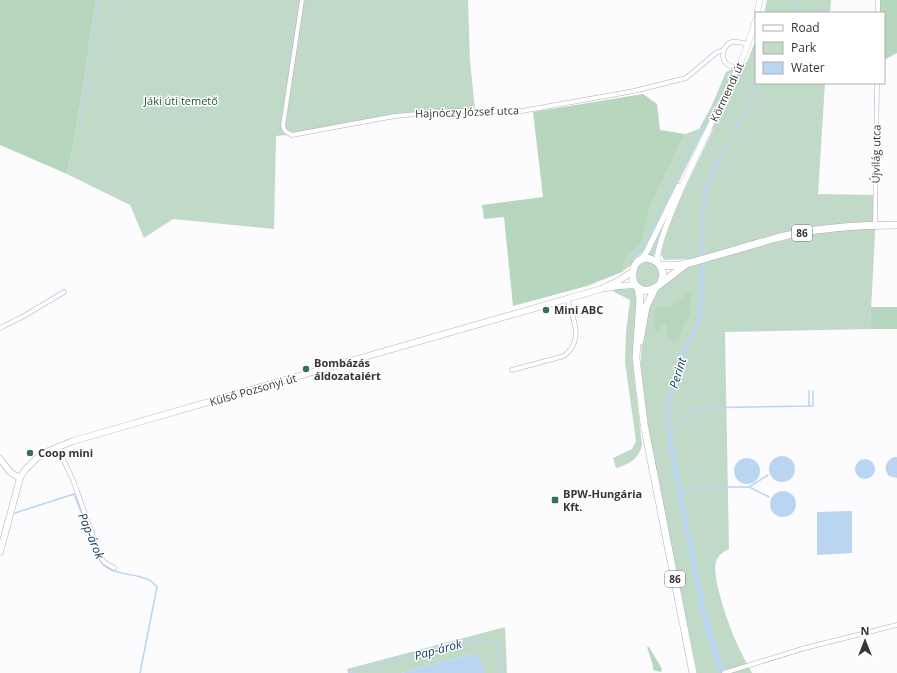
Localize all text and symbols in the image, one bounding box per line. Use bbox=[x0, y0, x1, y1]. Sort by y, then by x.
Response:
legend bbox=[755, 12, 885, 84]
text: Road bbox=[791, 19, 820, 36]
text: Park bbox=[791, 39, 817, 56]
text: Water bbox=[791, 59, 825, 76]
street label: Körmendi út bbox=[706, 60, 747, 124]
park label: Jáki úti temető bbox=[143, 93, 218, 108]
street label: Hajnóczy József utca bbox=[415, 102, 519, 121]
street label: Újvilág utca bbox=[867, 124, 884, 184]
road number: 86 bbox=[792, 225, 812, 241]
place label: Mini ABC bbox=[554, 302, 603, 317]
marker: Mini ABC bbox=[541, 305, 551, 315]
water label: Perint bbox=[665, 354, 691, 390]
place label: Bombázás áldozataiért bbox=[314, 355, 381, 383]
marker: Bombázás áldozataiért bbox=[301, 364, 311, 374]
street label: Külső Pozsonyi út bbox=[208, 370, 298, 409]
place label: Coop mini bbox=[38, 445, 93, 460]
marker: Coop mini bbox=[25, 448, 35, 458]
place label: BPW-Hungária Kft. bbox=[563, 486, 642, 514]
marker: BPW-Hungária Kft. bbox=[550, 495, 560, 505]
water label: Pap-árok bbox=[74, 510, 109, 562]
road number: 86 bbox=[665, 571, 685, 587]
north arrow bbox=[845, 621, 885, 661]
text: N bbox=[861, 623, 869, 638]
water label: Pap-árok bbox=[412, 635, 465, 664]

